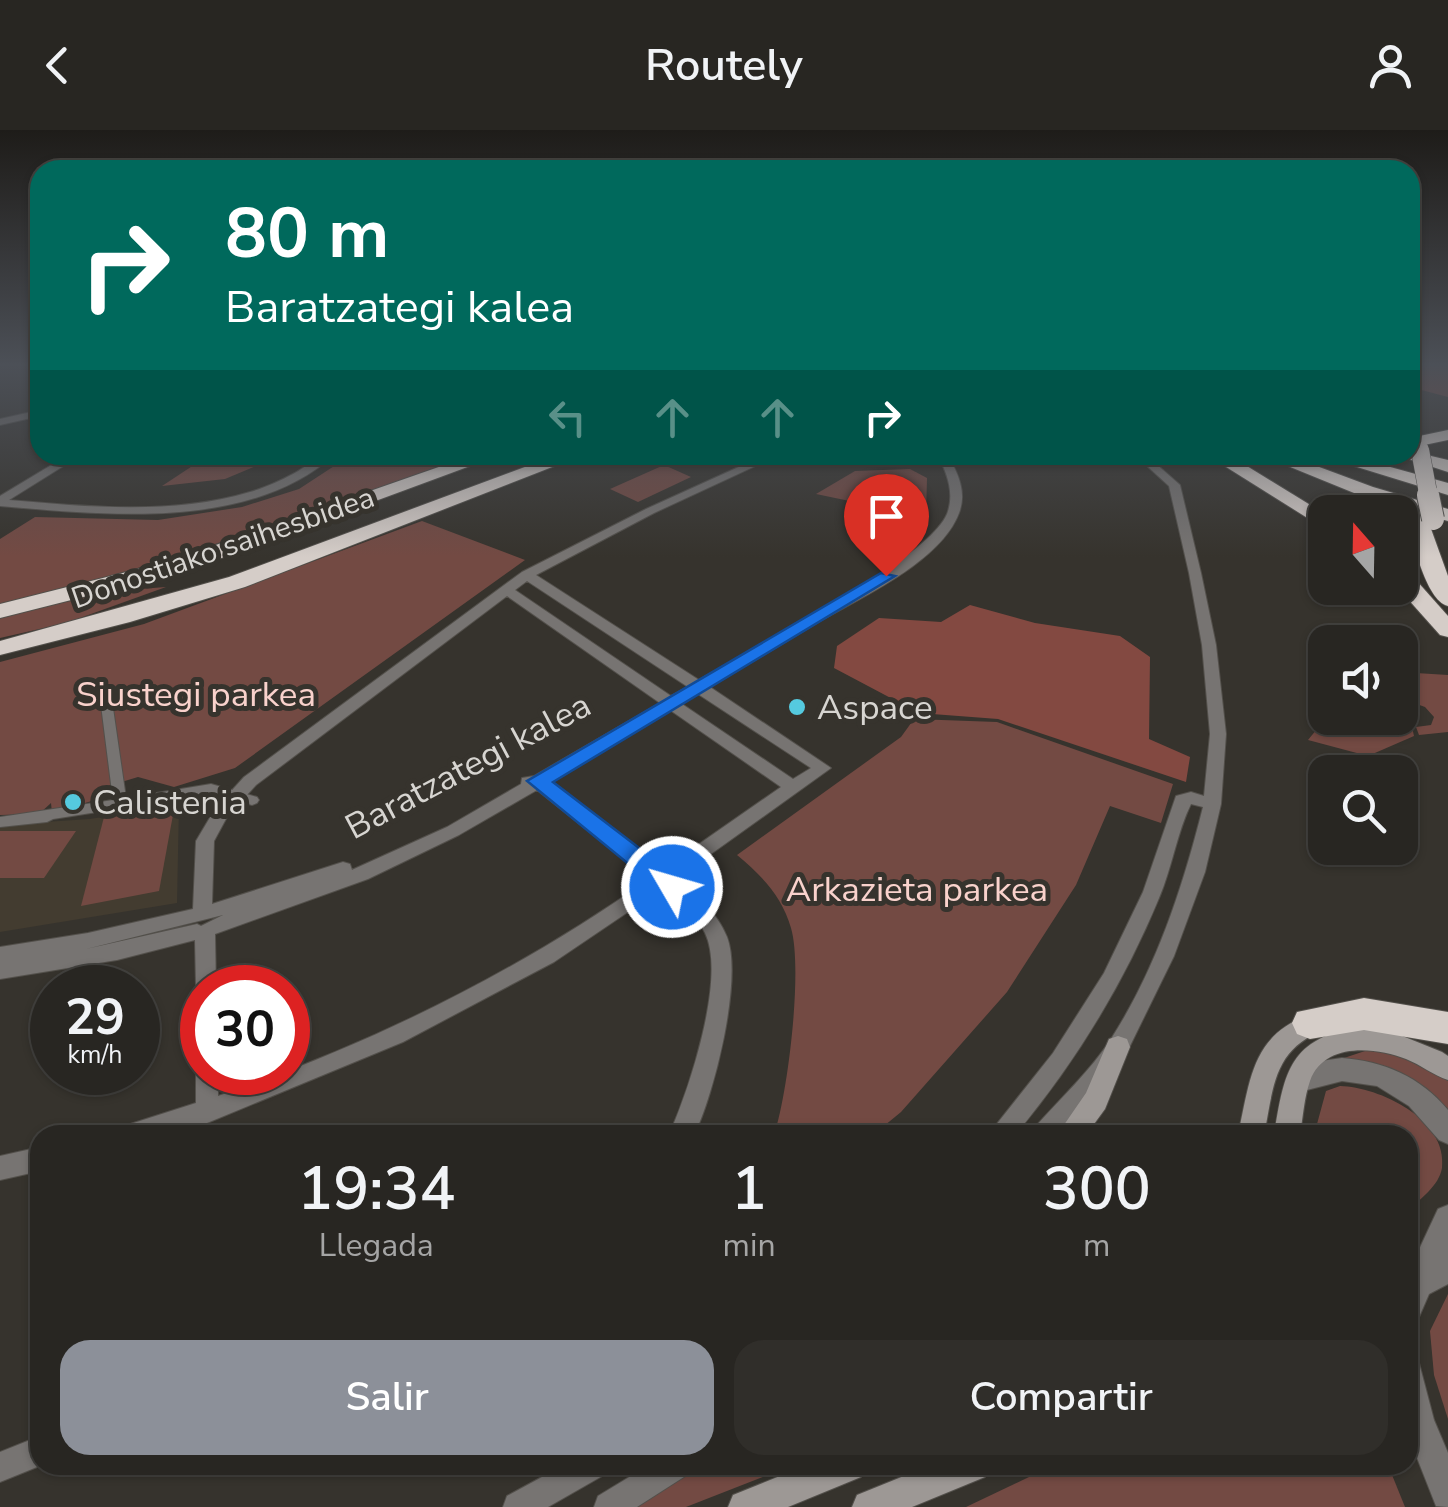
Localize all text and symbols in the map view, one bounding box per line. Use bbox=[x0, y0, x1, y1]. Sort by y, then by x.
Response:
text: Routely bbox=[645, 35, 803, 96]
icon: back bbox=[30, 38, 85, 93]
icon: person bbox=[1363, 38, 1418, 93]
text: 80 m bbox=[225, 186, 389, 282]
icon: right bbox=[60, 200, 190, 330]
text: Baratzategi kalea bbox=[225, 277, 574, 338]
icon: left bbox=[540, 390, 595, 445]
icon: ahead bbox=[645, 390, 700, 445]
icon: ahead bbox=[750, 390, 805, 445]
icon: right bbox=[855, 390, 910, 445]
pin bbox=[844, 474, 929, 577]
street label: Donostiako saihesbidea bbox=[66, 477, 380, 619]
icon: arrive bbox=[859, 489, 914, 544]
north arrow bbox=[1308, 495, 1418, 605]
map controls bbox=[1308, 495, 1418, 865]
button: sound bbox=[1308, 625, 1418, 735]
park label: Siustegi parkea bbox=[76, 671, 316, 718]
street label: Baratzategi kalea bbox=[337, 682, 599, 850]
place label: Aspace bbox=[817, 684, 933, 731]
marker: Aspace bbox=[786, 696, 808, 718]
button: search bbox=[1308, 755, 1418, 865]
place label: Calistenia bbox=[93, 779, 247, 826]
marker: Calistenia bbox=[62, 791, 84, 813]
position arrow bbox=[620, 835, 724, 939]
park label: Arkazieta parkea bbox=[786, 866, 1048, 913]
speed limit sign: 30 bbox=[180, 965, 310, 1095]
text: 29 bbox=[65, 983, 125, 1052]
text: km/h bbox=[67, 1038, 123, 1072]
text: 19:34 bbox=[297, 1148, 455, 1230]
text: 1 bbox=[731, 1148, 767, 1230]
text: 300 bbox=[1043, 1148, 1151, 1230]
text: Llegada bbox=[319, 1224, 434, 1267]
text: min bbox=[723, 1224, 776, 1267]
text: m bbox=[1083, 1224, 1111, 1267]
button: Salir bbox=[60, 1340, 714, 1455]
button: Compartir bbox=[734, 1340, 1388, 1455]

